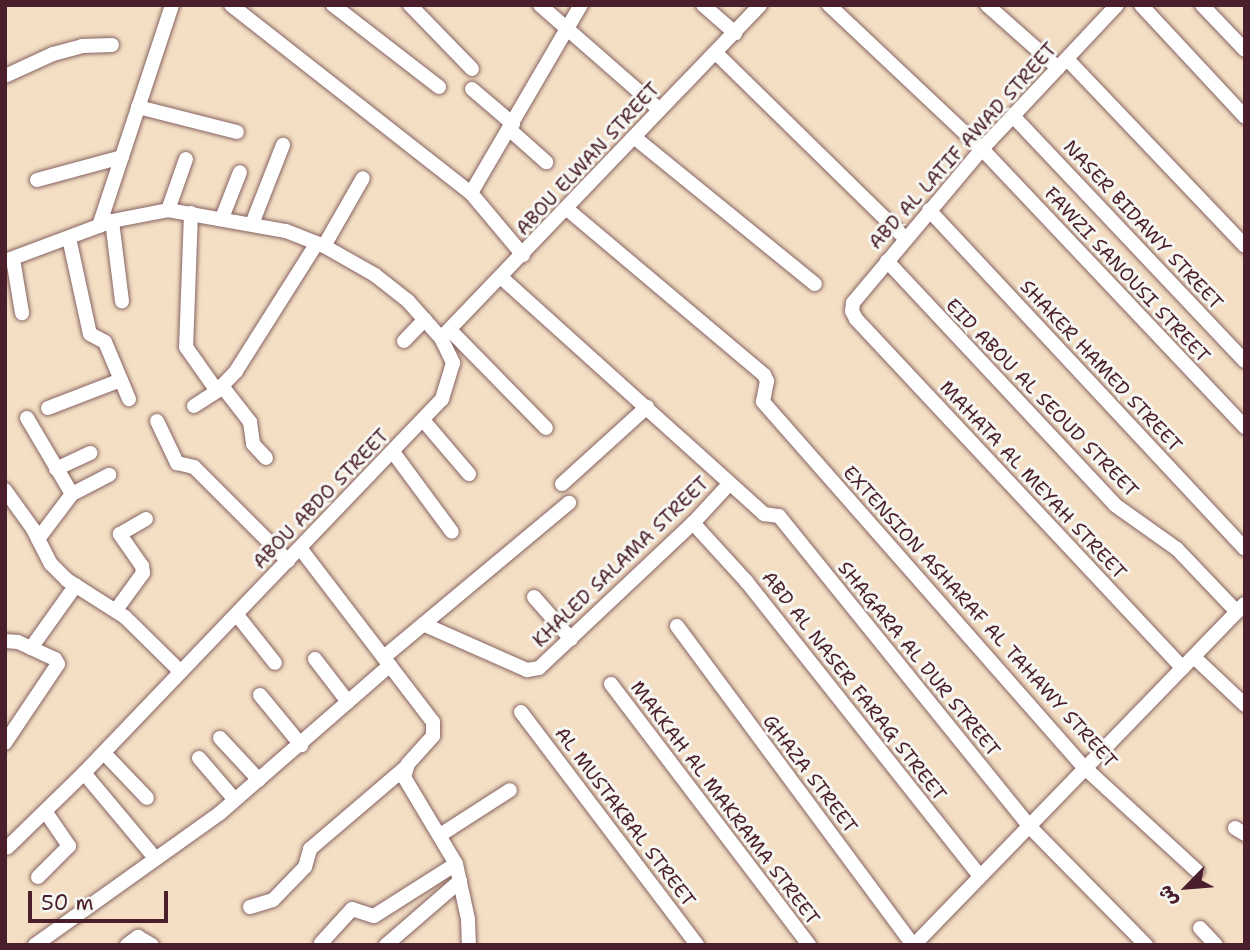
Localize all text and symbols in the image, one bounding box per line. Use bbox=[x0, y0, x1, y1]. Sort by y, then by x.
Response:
street label: ABD AL LATIF AWAD STREET bbox=[864, 38, 1062, 254]
street label: ABOU ELWAN STREET bbox=[511, 78, 665, 240]
street label: NASER BIDAWY STREET bbox=[1059, 136, 1227, 314]
street label: FAWZI SANOUSI STREET bbox=[1040, 182, 1214, 368]
street label: SHAKER HAMED STREET bbox=[1015, 275, 1187, 457]
street label: EID ABOU AL SEOUD STREET bbox=[941, 294, 1143, 502]
street label: MAHATA AL MEYAH STREET bbox=[935, 376, 1131, 584]
street label: ABOU ABDO STREET bbox=[248, 424, 394, 574]
street label: EXTENSION ASHARAF AL TAHAWY STREET bbox=[838, 461, 1122, 773]
street label: KHALED SALAMA STREET bbox=[528, 472, 714, 652]
street label: SHAGARA AL DUR STREET bbox=[833, 557, 1005, 761]
street label: ABD AL NASER FARAG STREET bbox=[757, 566, 951, 806]
street label: MAKKAH AL MAKRAMA STREET bbox=[626, 676, 824, 930]
street label: GHAZA STREET bbox=[758, 710, 862, 838]
street label: AL MUSTAKBAL STREET bbox=[550, 723, 700, 911]
north arrow bbox=[1152, 852, 1222, 922]
scale bar bbox=[32, 876, 172, 920]
text: ش bbox=[1152, 881, 1183, 911]
text: 50 m bbox=[41, 889, 94, 917]

